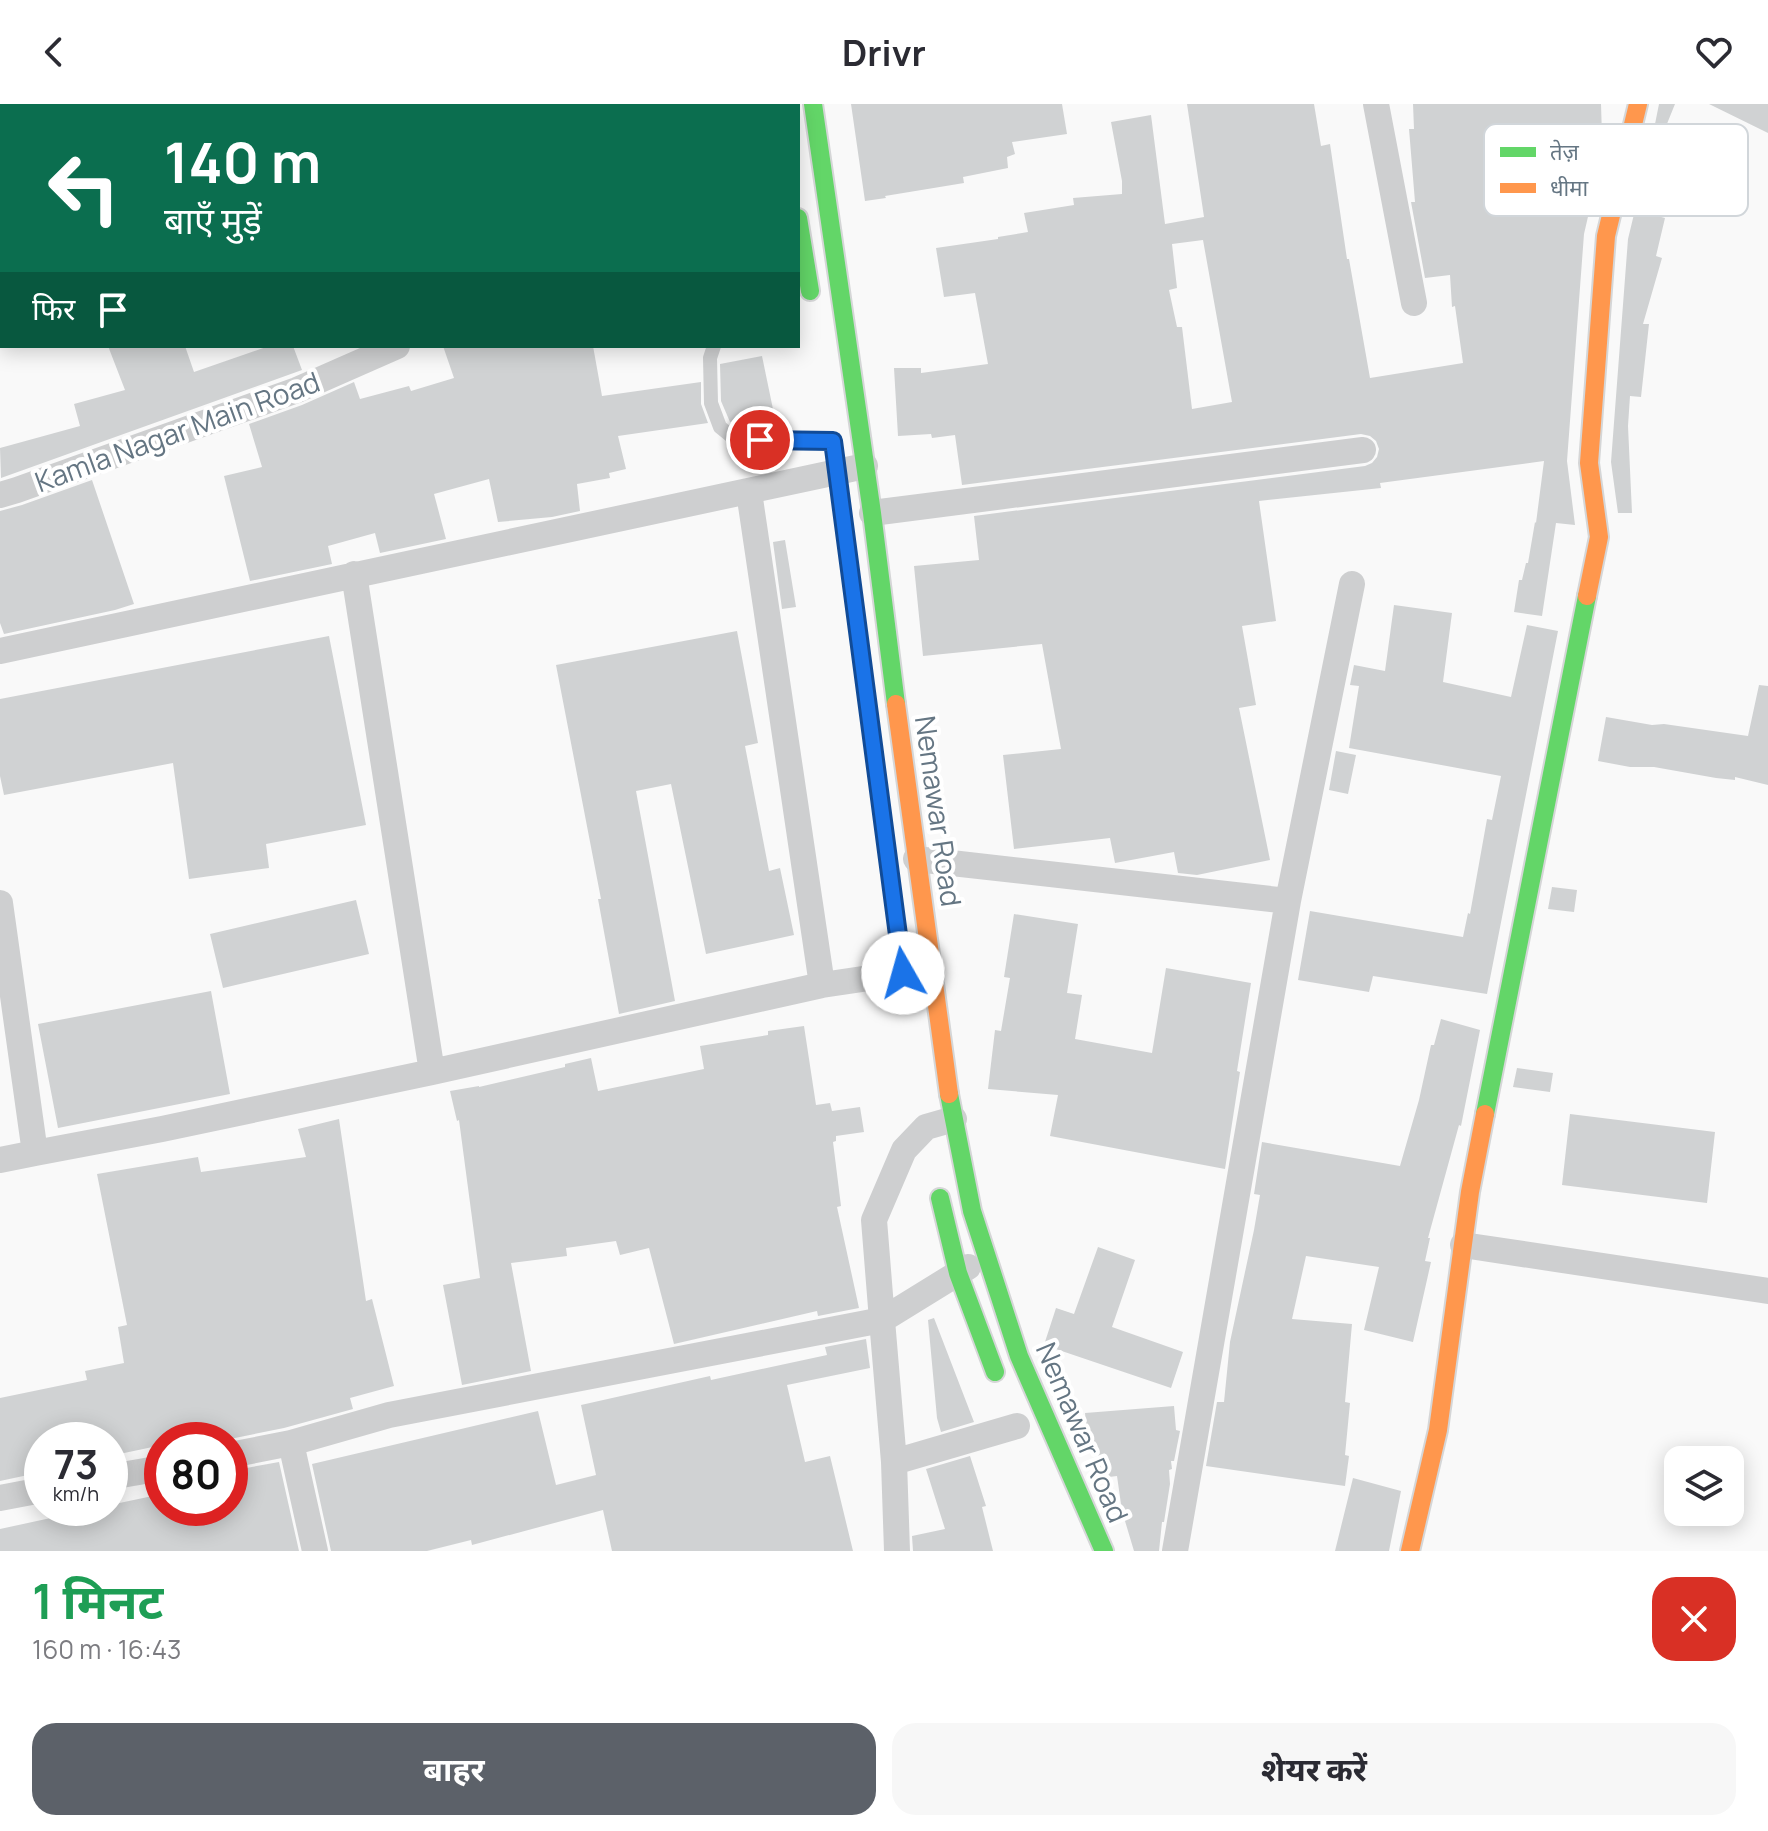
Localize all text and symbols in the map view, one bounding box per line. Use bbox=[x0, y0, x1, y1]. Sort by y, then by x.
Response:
text: Drivr bbox=[842, 28, 926, 77]
icon: back bbox=[32, 30, 76, 74]
icon: heart bbox=[1692, 30, 1736, 74]
text: 140 m bbox=[164, 123, 321, 200]
legend bbox=[1484, 124, 1748, 216]
icon: left bbox=[32, 136, 136, 240]
text: तेज़ bbox=[1550, 137, 1580, 167]
text: धीमा bbox=[1550, 173, 1588, 203]
text: बाएँ मुड़ें bbox=[164, 196, 262, 245]
text: फिर bbox=[32, 288, 75, 329]
icon: arrive bbox=[91, 288, 135, 332]
street label: Kamla Nagar Main Road bbox=[29, 362, 325, 500]
pin bbox=[726, 406, 794, 474]
icon: arrive bbox=[738, 418, 782, 462]
street label: Nemawar Road bbox=[907, 713, 971, 909]
position arrow bbox=[861, 931, 945, 1015]
street label: Nemawar Road bbox=[1028, 1336, 1138, 1528]
speed limit sign: 80 bbox=[144, 1422, 248, 1526]
text: 73 bbox=[54, 1436, 98, 1491]
map controls bbox=[1664, 1446, 1744, 1526]
button: layers bbox=[1664, 1446, 1744, 1526]
text: km/h bbox=[53, 1480, 99, 1507]
text: 1 मिनट bbox=[32, 1568, 163, 1633]
button: close bbox=[1652, 1577, 1736, 1661]
text: 160 m · 16:43 bbox=[32, 1631, 181, 1667]
button: बाहर bbox=[32, 1723, 876, 1815]
button: शेयर करें bbox=[892, 1723, 1736, 1815]

